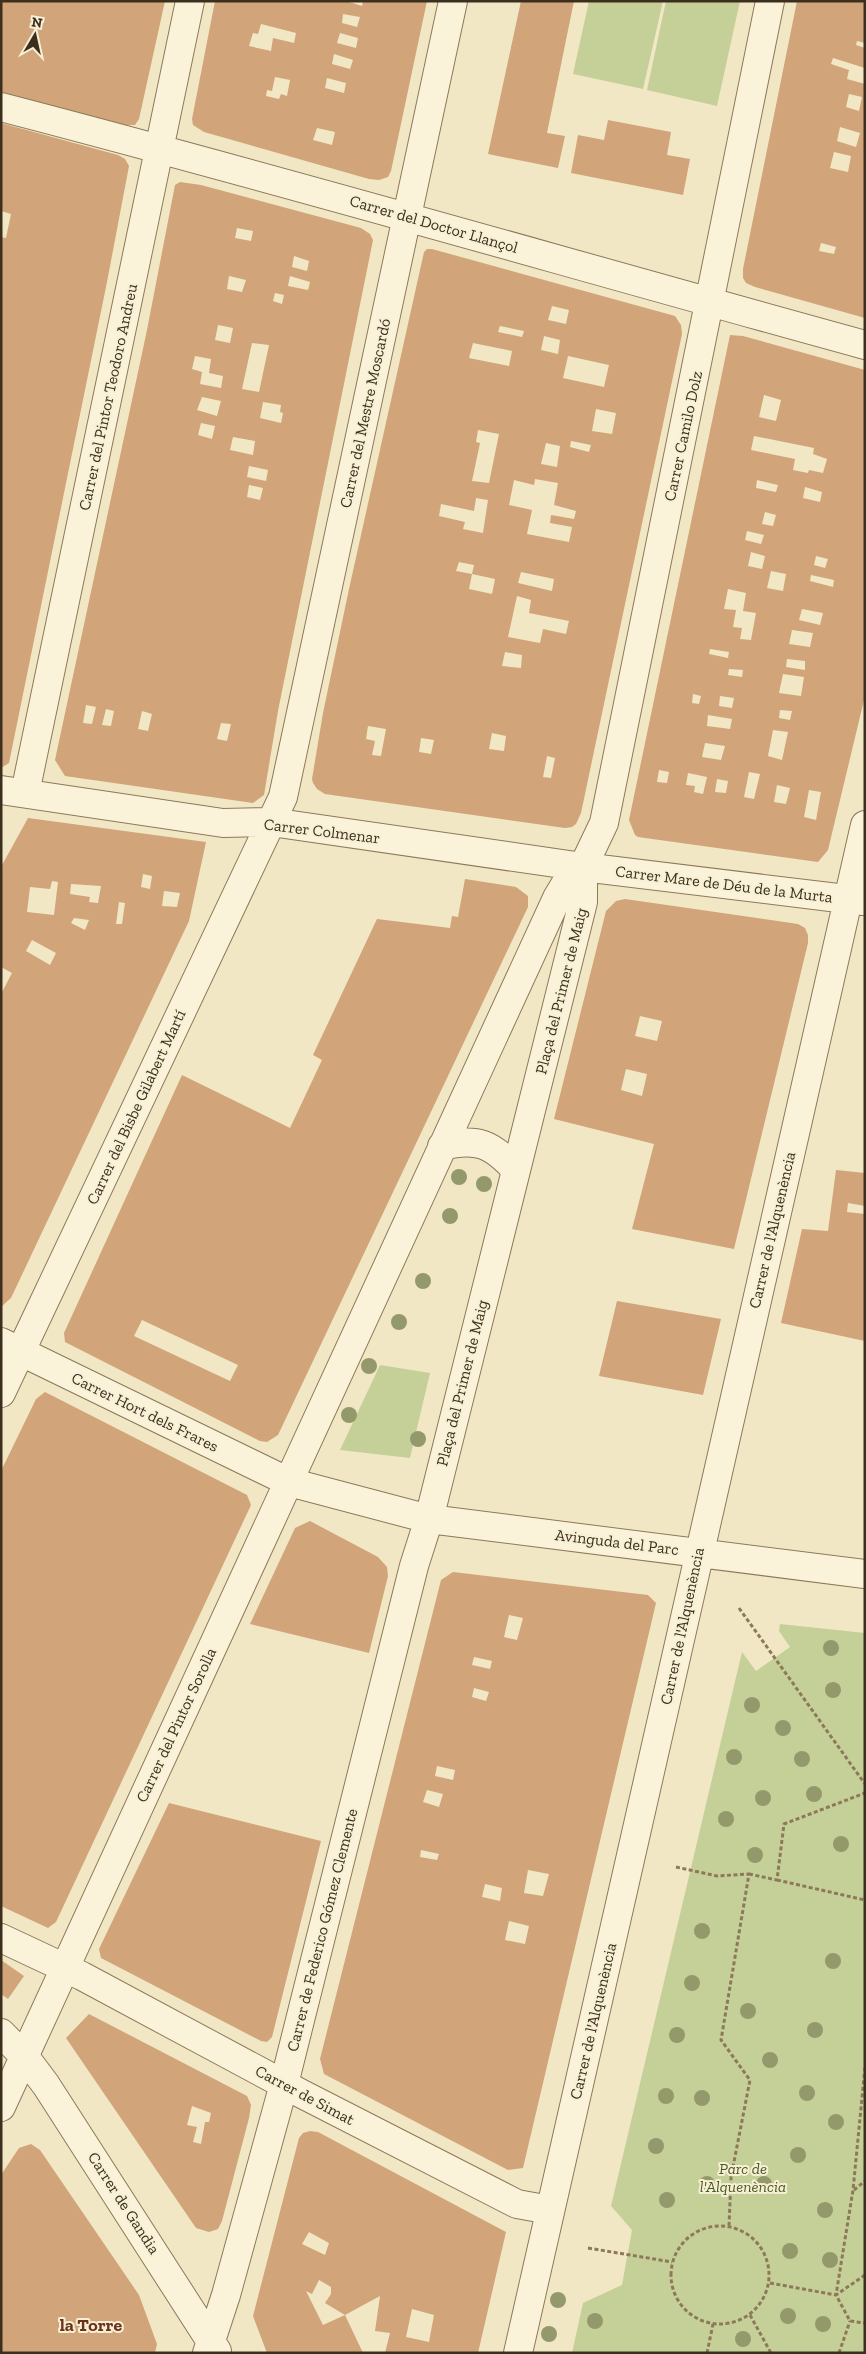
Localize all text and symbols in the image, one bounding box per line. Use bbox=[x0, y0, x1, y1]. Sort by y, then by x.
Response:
north arrow bbox=[10, 10, 60, 60]
text: N bbox=[30, 13, 44, 32]
street label: Carrer del Doctor Llançol bbox=[348, 191, 520, 257]
street label: Carrer del Pintor Teodoro Andreu bbox=[75, 282, 141, 512]
street label: Carrer del Mestre Moscardó bbox=[336, 317, 394, 509]
street label: Carrer Camilo Dolz bbox=[660, 369, 706, 503]
street label: Carrer Colmenar bbox=[263, 814, 381, 848]
street label: Carrer Mare de Déu de la Murta bbox=[614, 861, 834, 907]
street label: Plaça del Primer de Maig bbox=[531, 906, 591, 1076]
street label: Carrer del Bisbe Gilabert Martí bbox=[82, 1006, 190, 1207]
street label: Carrer de l'Alquenència bbox=[745, 1150, 799, 1310]
street label: Plaça del Primer de Maig bbox=[432, 1298, 492, 1468]
street label: Carrer Hort dels Frares bbox=[68, 1368, 222, 1456]
street label: Avinguda del Parc bbox=[554, 1525, 680, 1559]
street label: Carrer de l'Alquenència bbox=[656, 1545, 708, 1706]
street label: Carrer del Pintor Sorolla bbox=[132, 1644, 220, 1805]
street label: Carrer de Federico Gómez Clemente bbox=[283, 1807, 361, 2053]
street label: Carrer de l'Alquenència bbox=[566, 1941, 620, 2101]
street label: Carrer de Simat bbox=[252, 2061, 358, 2129]
street label: Carrer de Gandia bbox=[84, 2148, 164, 2258]
park label: Parc de l'Alquenència bbox=[700, 2159, 786, 2196]
district label: la Torre bbox=[60, 2314, 123, 2336]

